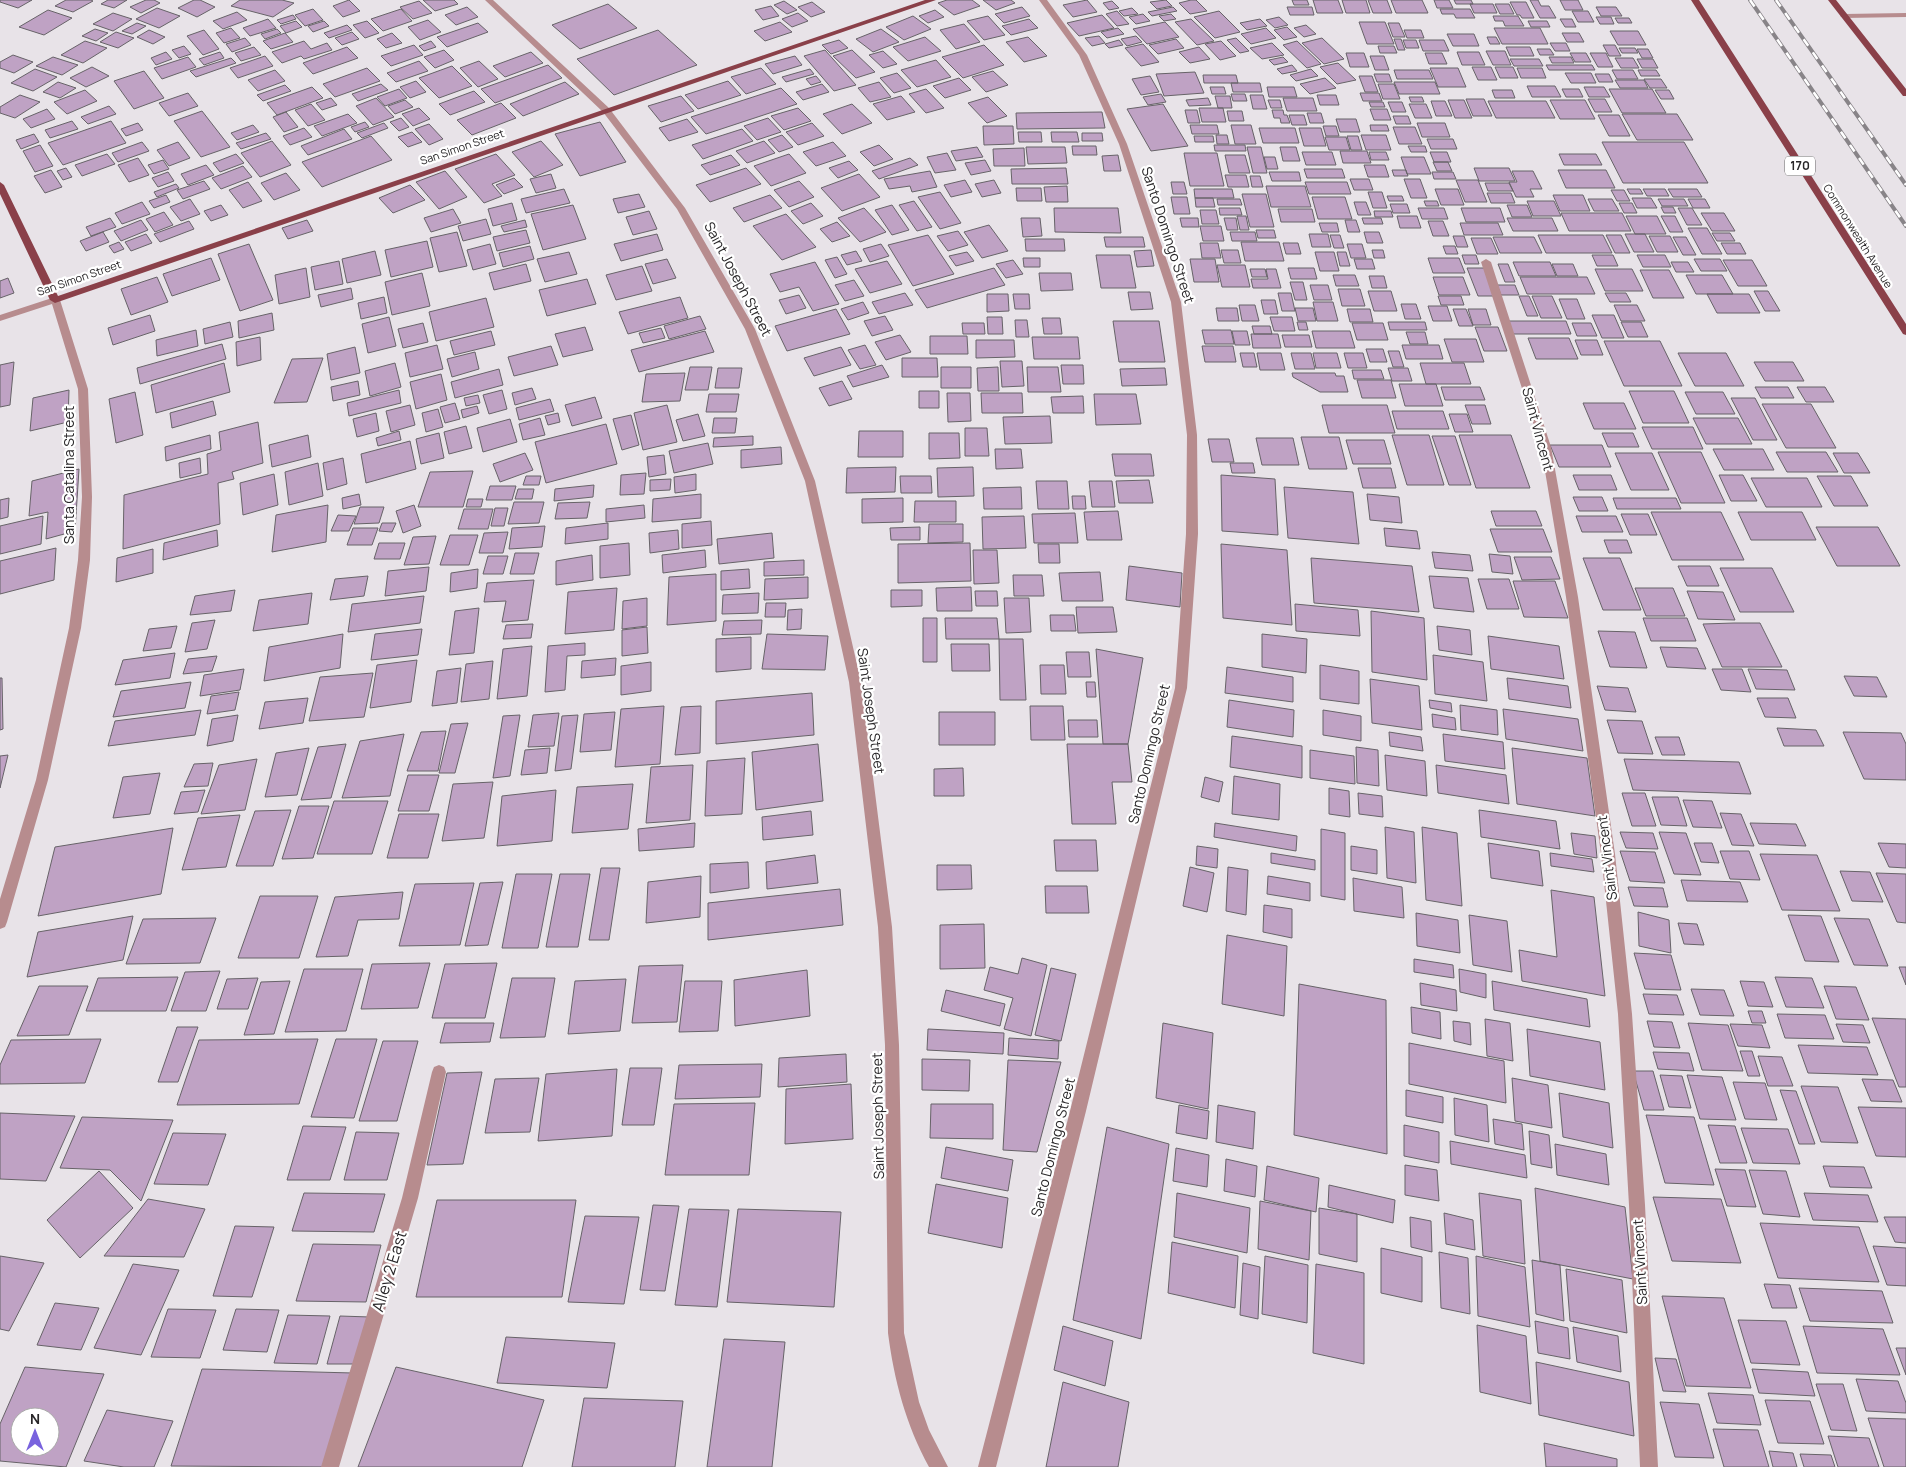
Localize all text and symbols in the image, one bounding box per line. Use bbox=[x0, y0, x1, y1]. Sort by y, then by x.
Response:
street label: San Simon Street bbox=[418, 125, 506, 168]
road number: 170 bbox=[1785, 157, 1815, 176]
street label: Santo Domingo Street bbox=[1137, 164, 1200, 306]
street label: Commonwealth Avenue bbox=[1820, 181, 1897, 291]
street label: Saint Joseph Street bbox=[700, 218, 777, 340]
street label: San Simon Street bbox=[35, 256, 123, 299]
street label: Saint Vincent bbox=[1518, 385, 1559, 473]
street label: Santa Catalina Street bbox=[59, 405, 78, 544]
street label: Saint Joseph Street bbox=[853, 647, 890, 775]
street label: Santo Domingo Street bbox=[1123, 682, 1174, 826]
street label: Saint Vincent bbox=[1592, 814, 1621, 902]
street label: Saint Joseph Street bbox=[867, 1052, 888, 1180]
street label: Santo Domingo Street bbox=[1026, 1075, 1079, 1218]
street label: Saint Vincent bbox=[1628, 1218, 1651, 1305]
street label: Alley 2 East bbox=[366, 1228, 412, 1314]
north arrow bbox=[10, 1407, 60, 1457]
text: N bbox=[30, 1409, 40, 1428]

